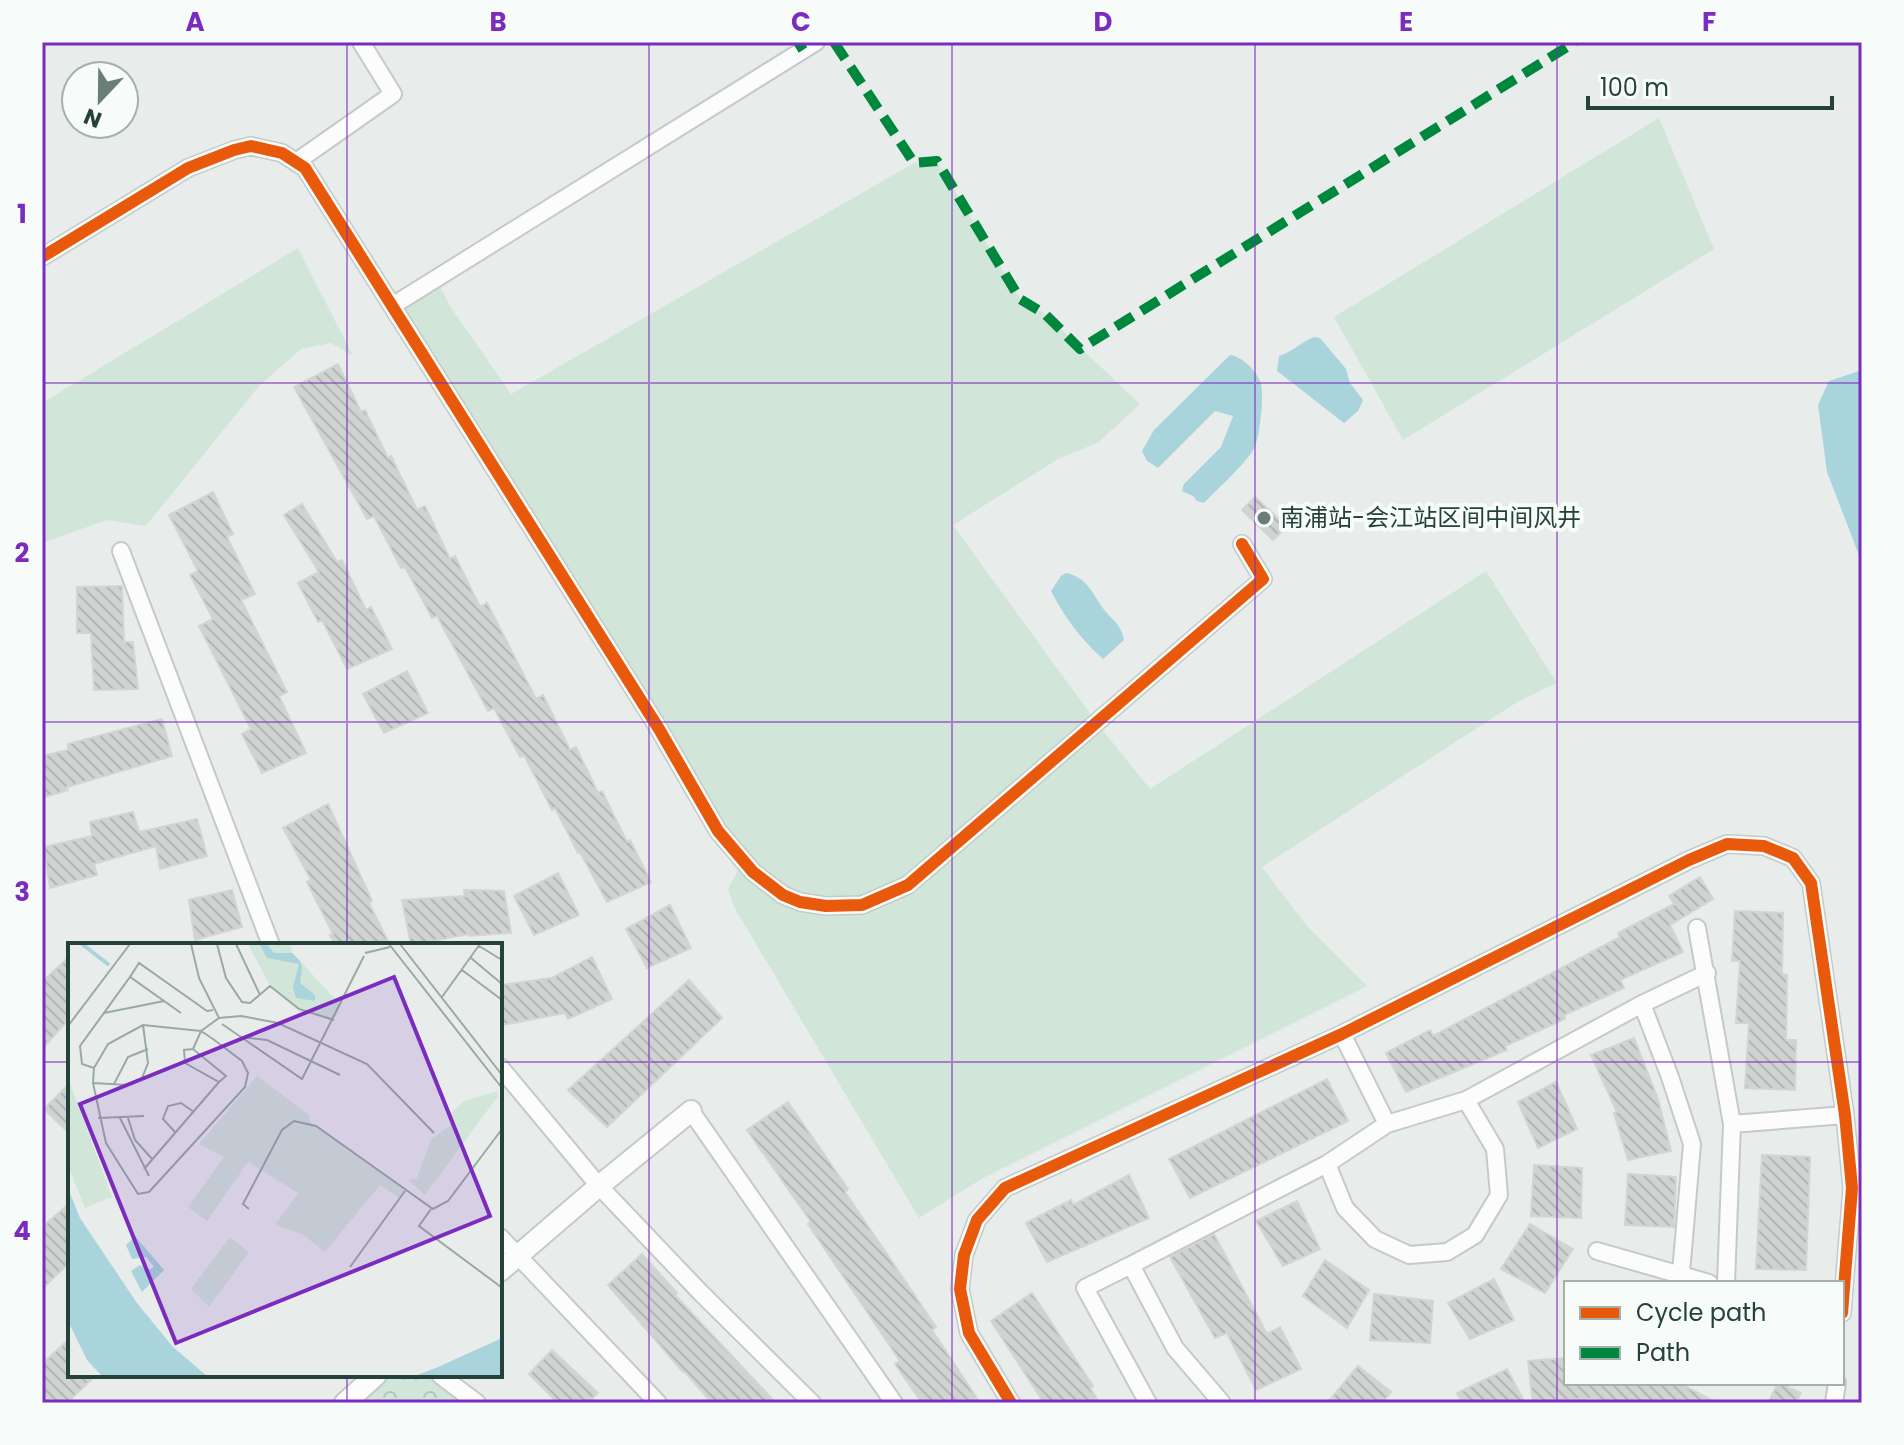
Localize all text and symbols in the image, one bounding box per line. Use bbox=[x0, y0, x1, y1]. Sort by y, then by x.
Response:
text: A bbox=[185, 4, 205, 40]
text: B bbox=[489, 4, 507, 40]
text: C bbox=[791, 4, 811, 40]
text: D bbox=[1094, 4, 1113, 40]
text: E bbox=[1399, 4, 1413, 40]
text: F bbox=[1702, 4, 1716, 40]
north arrow bbox=[60, 60, 140, 140]
scale bar bbox=[1588, 60, 1832, 110]
text: 100 m bbox=[1600, 71, 1669, 104]
text: N bbox=[79, 101, 106, 136]
text: 1 bbox=[17, 196, 27, 232]
place label: 南浦站-会江站区间中间风井 bbox=[1280, 501, 1581, 534]
marker: 南浦站-会江站区间中间风井 bbox=[1255, 509, 1273, 527]
text: 2 bbox=[15, 535, 30, 571]
text: 3 bbox=[14, 874, 30, 910]
inset map bbox=[68, 943, 502, 1377]
text: 4 bbox=[13, 1213, 31, 1249]
legend bbox=[1564, 1281, 1844, 1385]
text: Cycle path bbox=[1636, 1296, 1766, 1329]
text: Path bbox=[1636, 1336, 1690, 1369]

